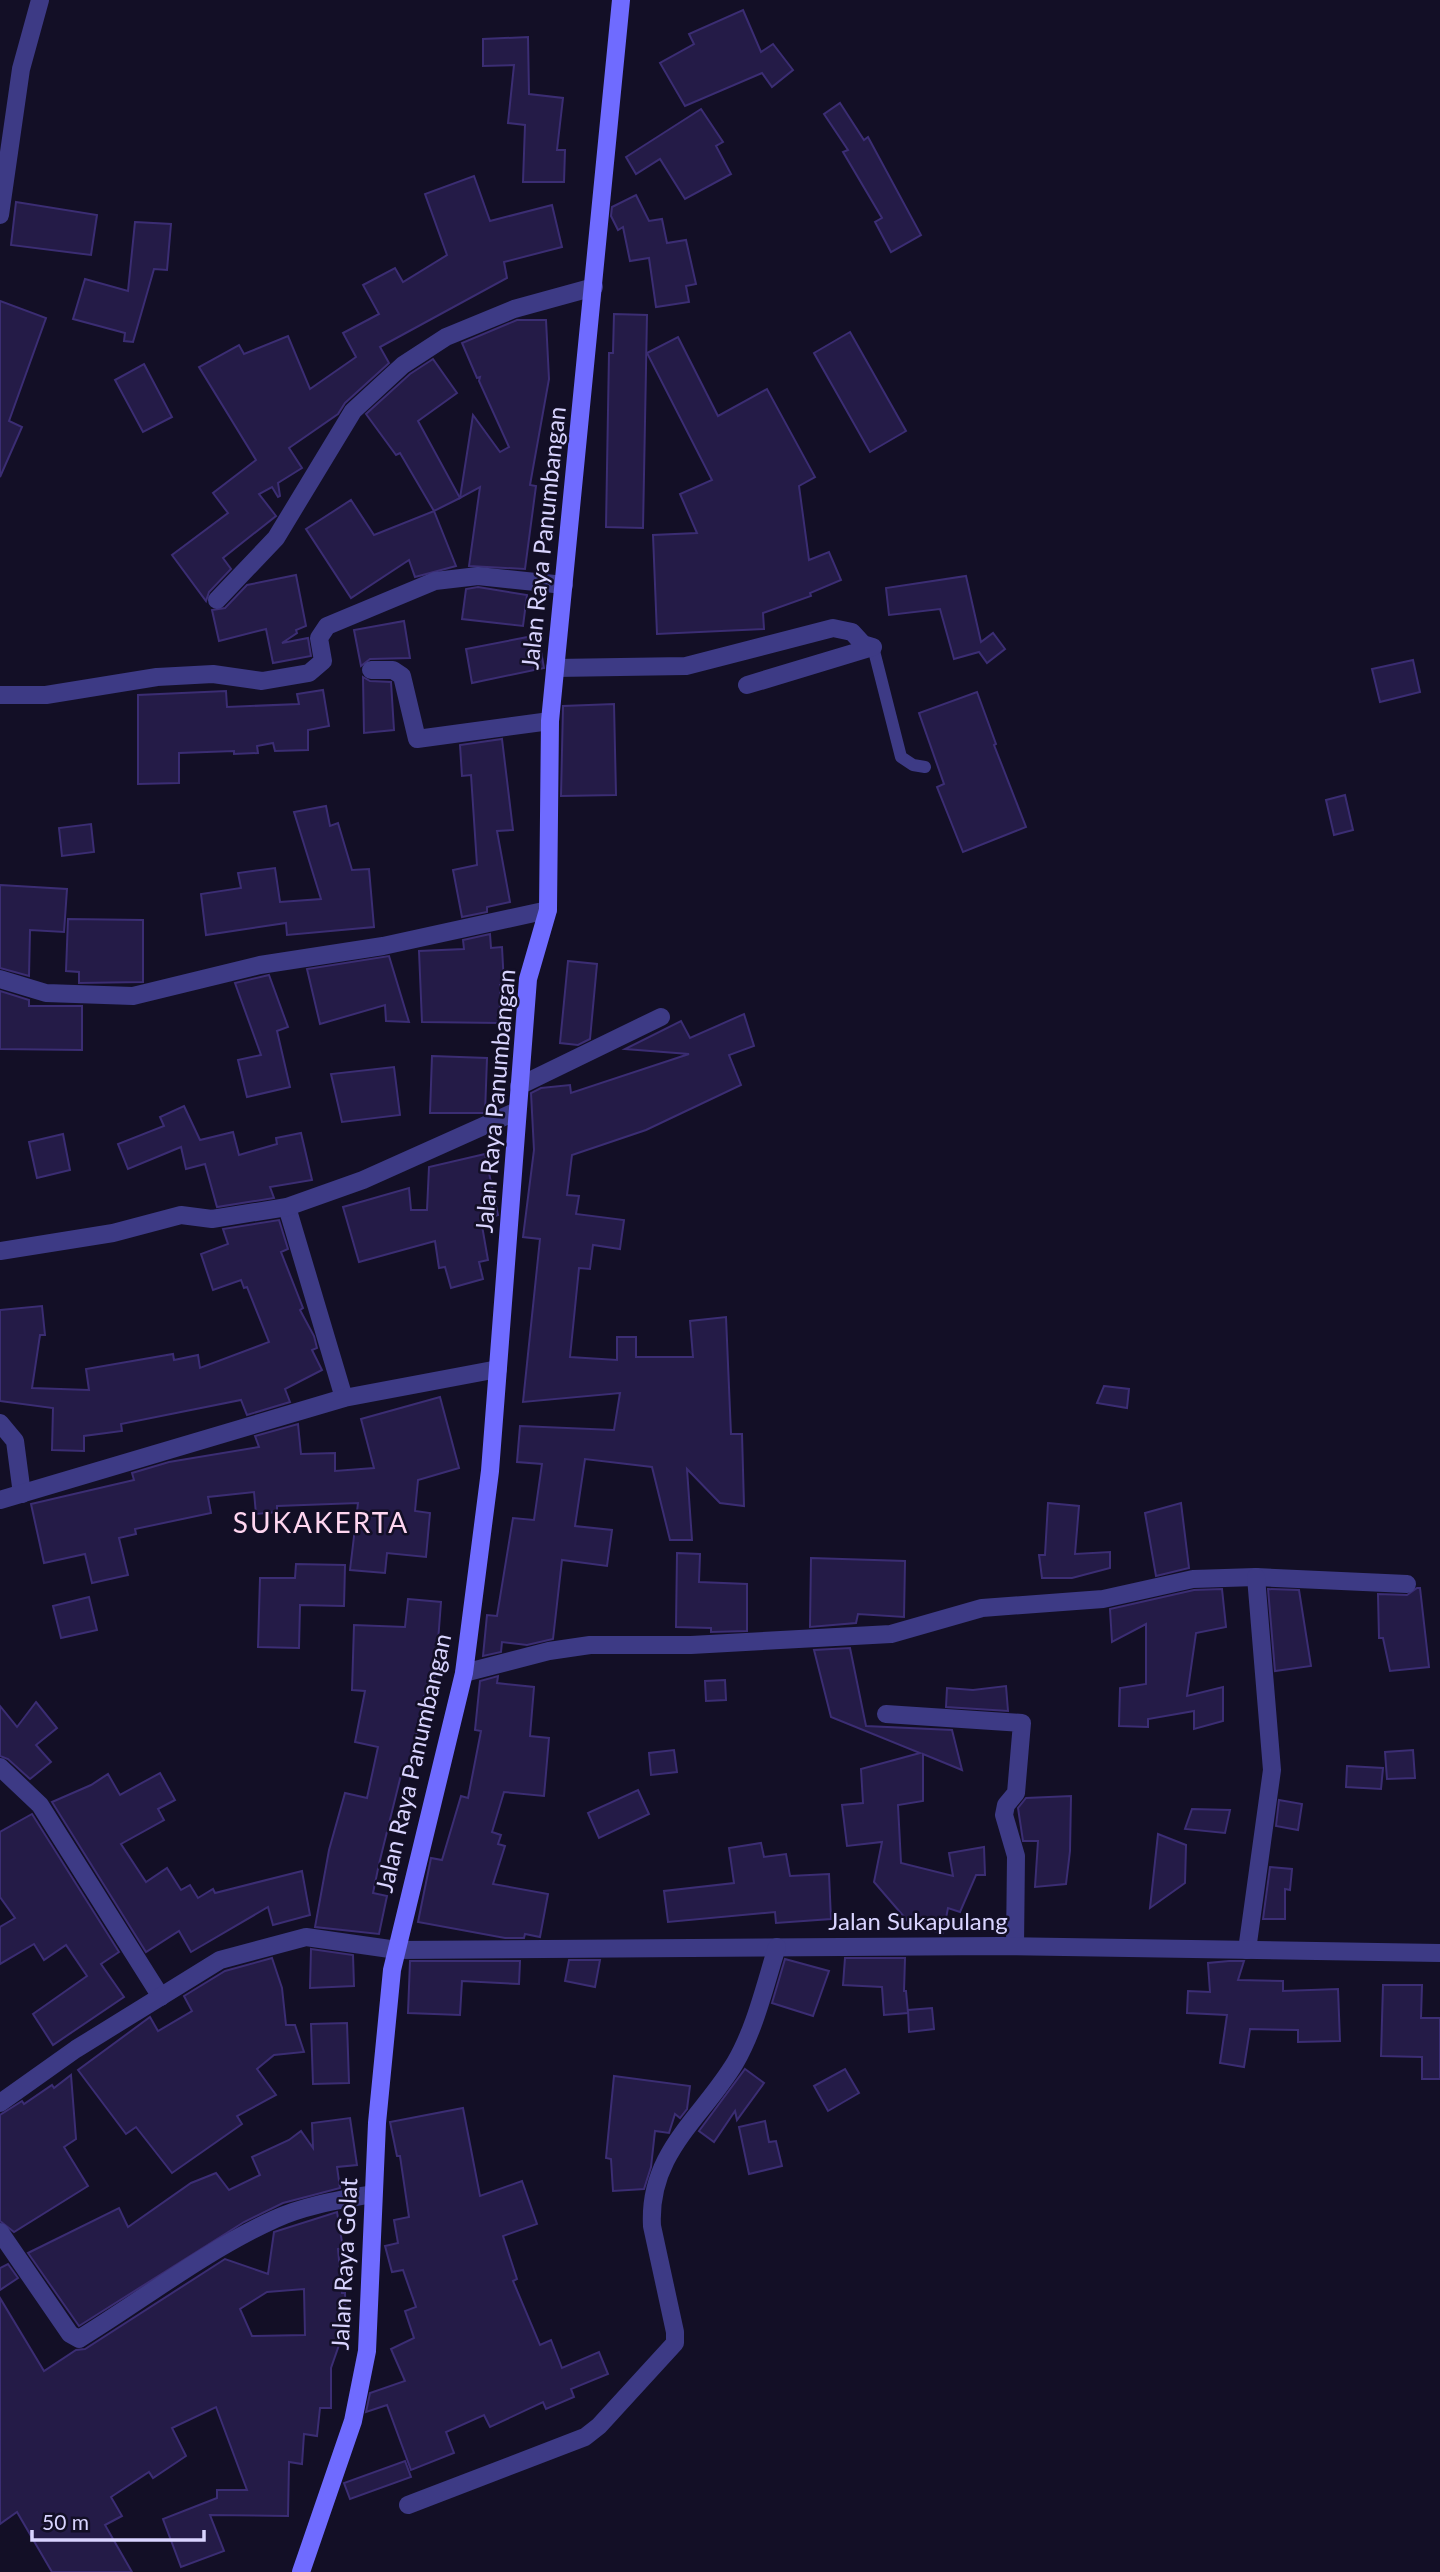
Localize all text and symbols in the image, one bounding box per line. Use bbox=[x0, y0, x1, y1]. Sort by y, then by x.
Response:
street label: Jalan Raya Panumbangan bbox=[514, 405, 571, 671]
street label: Jalan Raya Panumbangan bbox=[469, 968, 520, 1234]
district label: SUKAKERTA bbox=[233, 1505, 409, 1539]
street label: Jalan Raya Panumbangan bbox=[369, 1631, 456, 1895]
street label: Jalan Sukapulang bbox=[828, 1906, 1008, 1935]
street label: Jalan Raya Golat bbox=[325, 2177, 363, 2351]
scale bar bbox=[32, 2498, 203, 2542]
text: 50 m bbox=[42, 2509, 89, 2534]

